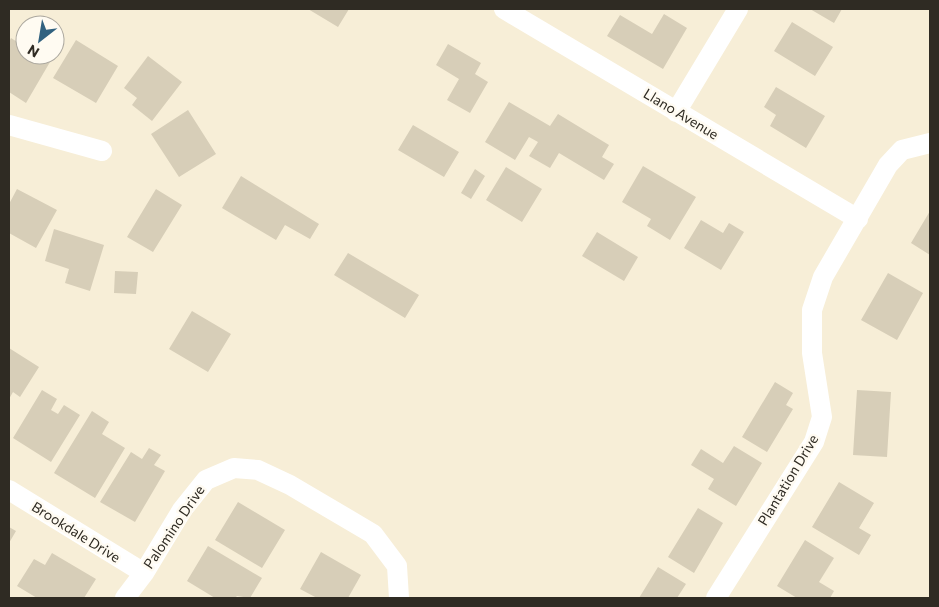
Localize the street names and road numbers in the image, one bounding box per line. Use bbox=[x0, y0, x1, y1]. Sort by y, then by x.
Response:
street label: Llano Avenue bbox=[641, 84, 722, 143]
street label: Plantation Drive bbox=[754, 431, 821, 528]
street label: Palomino Drive bbox=[139, 482, 208, 572]
street label: Brookdale Drive bbox=[29, 498, 124, 566]

